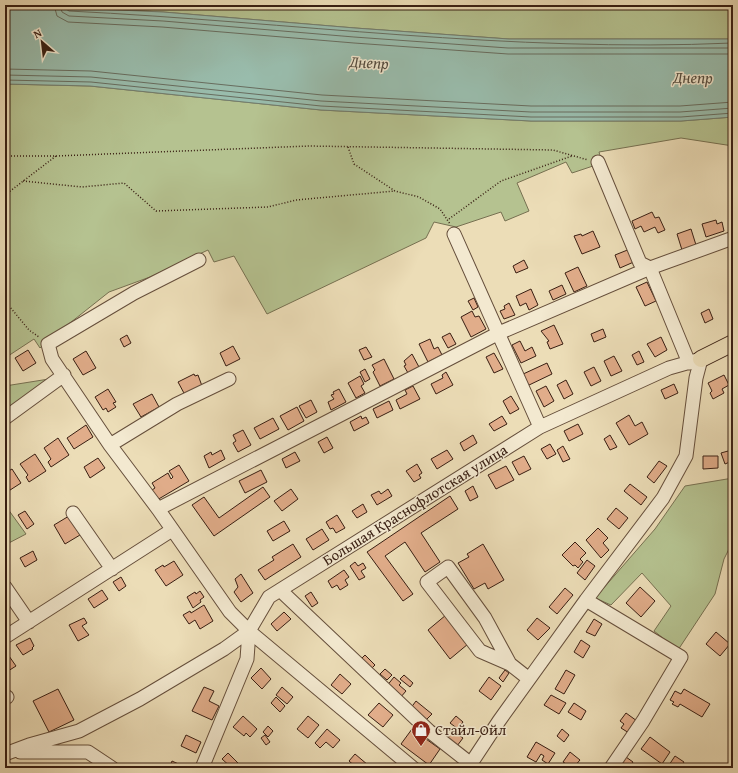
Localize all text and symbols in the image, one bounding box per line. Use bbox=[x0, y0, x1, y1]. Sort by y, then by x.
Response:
north arrow bbox=[22, 22, 62, 62]
text: N bbox=[30, 24, 45, 42]
water label: Днепр bbox=[348, 49, 390, 75]
water label: Днепр bbox=[672, 65, 713, 89]
street label: Большая Краснофлотская улица bbox=[318, 438, 512, 570]
shop icon: Стайл-Ойл bbox=[410, 719, 432, 747]
place label: Стайл-Ойл bbox=[435, 719, 506, 740]

